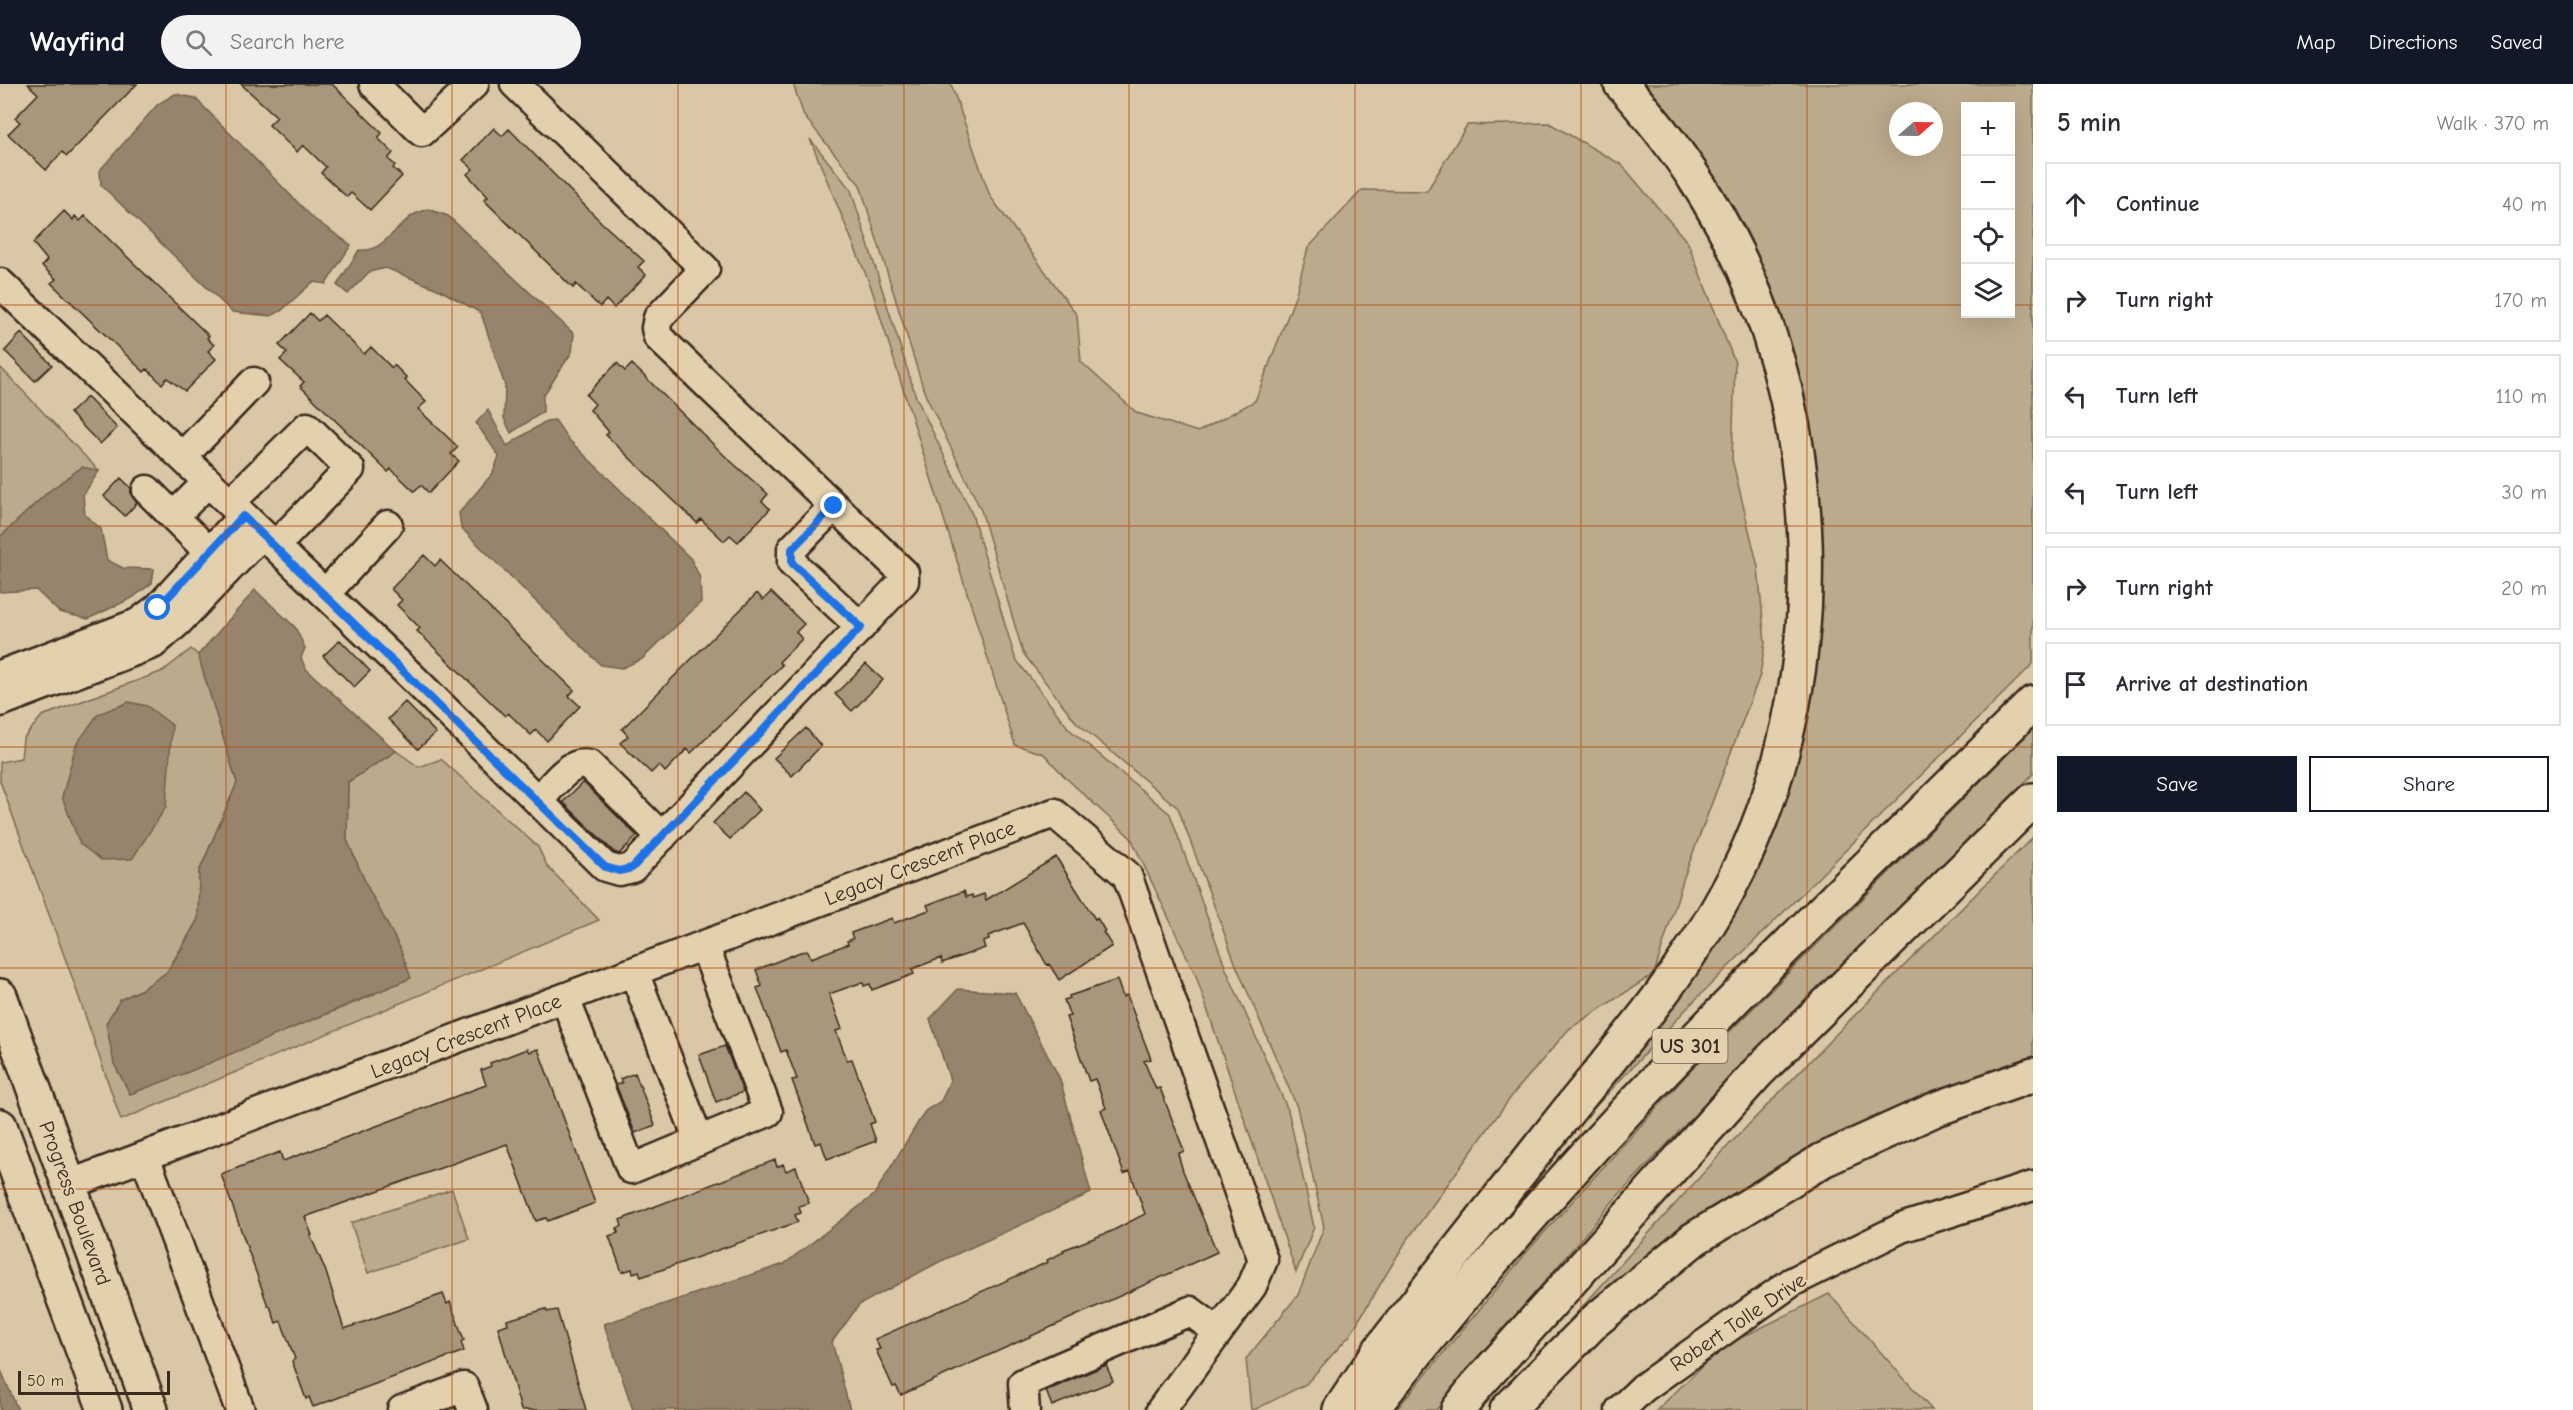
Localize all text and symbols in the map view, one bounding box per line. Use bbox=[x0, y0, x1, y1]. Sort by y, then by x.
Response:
search box bbox=[161, 15, 581, 69]
text: Wayfind bbox=[30, 26, 125, 58]
icon: search bbox=[182, 26, 215, 59]
text: Search here bbox=[230, 29, 345, 55]
text: Map bbox=[2296, 30, 2336, 54]
text: Directions bbox=[2369, 30, 2458, 54]
text: Saved bbox=[2491, 30, 2543, 54]
north arrow bbox=[1889, 102, 1943, 156]
map controls bbox=[1961, 102, 2015, 318]
button: + bbox=[1961, 102, 2015, 156]
text: 5 min bbox=[2057, 108, 2121, 138]
text: Walk · 370 m bbox=[2437, 112, 2549, 135]
button: − bbox=[1961, 156, 2015, 210]
icon: ahead bbox=[2059, 188, 2092, 221]
text: Continue bbox=[2116, 191, 2199, 217]
text: 40 m bbox=[2502, 193, 2547, 216]
button: locate bbox=[1961, 210, 2015, 264]
button: layers bbox=[1961, 264, 2015, 318]
icon: right bbox=[2059, 284, 2092, 317]
text: Turn right bbox=[2116, 287, 2213, 313]
text: 170 m bbox=[2494, 289, 2547, 312]
icon: left bbox=[2059, 380, 2092, 413]
text: Turn left bbox=[2116, 383, 2198, 409]
text: 110 m bbox=[2496, 385, 2547, 408]
icon: left bbox=[2059, 476, 2092, 509]
text: Turn left bbox=[2116, 479, 2198, 505]
text: 30 m bbox=[2501, 481, 2547, 504]
route end bbox=[820, 492, 846, 518]
icon: right bbox=[2059, 572, 2092, 605]
text: Turn right bbox=[2116, 575, 2213, 601]
text: 20 m bbox=[2501, 577, 2547, 600]
route start bbox=[144, 594, 170, 620]
icon: arrive bbox=[2059, 668, 2092, 701]
text: Arrive at destination bbox=[2116, 671, 2308, 697]
button: Save bbox=[2057, 756, 2297, 812]
button: Share bbox=[2309, 756, 2549, 812]
street label: Legacy Crescent Place bbox=[821, 816, 1019, 910]
street label: Legacy Crescent Place bbox=[367, 989, 565, 1083]
road number: US 301 bbox=[1652, 1029, 1728, 1063]
street label: Progress Boulevard bbox=[34, 1118, 116, 1288]
street label: Robert Tolle Drive bbox=[1666, 1268, 1810, 1376]
scale bar bbox=[18, 1368, 170, 1396]
text: 50 m bbox=[27, 1372, 64, 1390]

